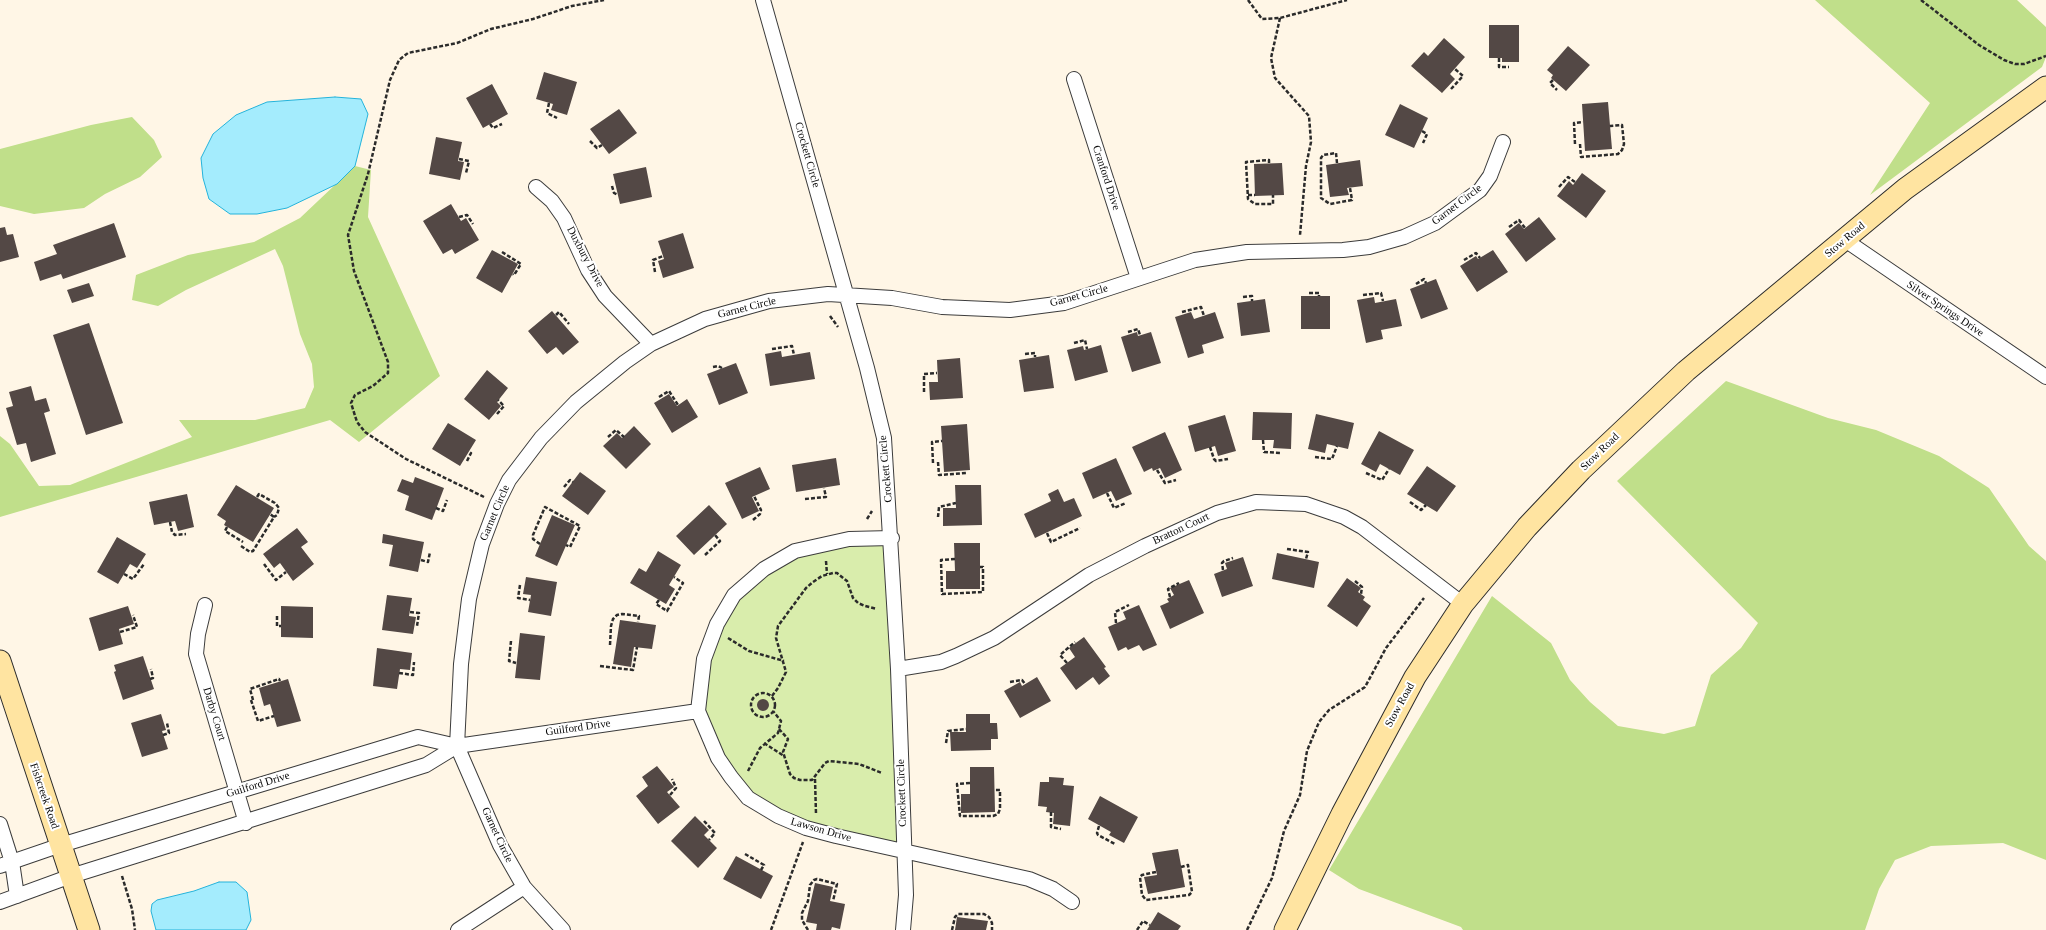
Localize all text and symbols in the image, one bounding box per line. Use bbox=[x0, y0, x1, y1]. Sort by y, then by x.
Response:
street label: Crockett Circle bbox=[791, 121, 823, 189]
street label: Cranford Drive bbox=[1089, 144, 1123, 212]
street label: Garnet Circle bbox=[1429, 182, 1485, 228]
street label: Stow Road bbox=[1822, 219, 1868, 261]
street label: Duxbury Drive bbox=[563, 224, 607, 290]
street label: Silver Springs Drive bbox=[1904, 278, 1986, 340]
street label: Garnet Circle bbox=[1049, 282, 1109, 310]
street label: Garnet Circle bbox=[717, 294, 777, 322]
street label: Stow Road bbox=[1578, 430, 1622, 474]
street label: Crockett Circle bbox=[876, 435, 896, 503]
street label: Garnet Circle bbox=[477, 483, 513, 543]
street label: Bratton Court bbox=[1151, 510, 1211, 548]
street label: Stow Road bbox=[1382, 681, 1418, 729]
street label: Darby Court bbox=[200, 686, 228, 742]
street label: Guilford Drive bbox=[545, 717, 611, 739]
street label: Crockett Circle bbox=[894, 759, 910, 827]
street label: Fishcreek Road bbox=[27, 761, 61, 831]
street label: Guilford Drive bbox=[225, 769, 291, 801]
street label: Garnet Circle bbox=[478, 805, 516, 865]
street label: Lawson Drive bbox=[789, 815, 853, 845]

